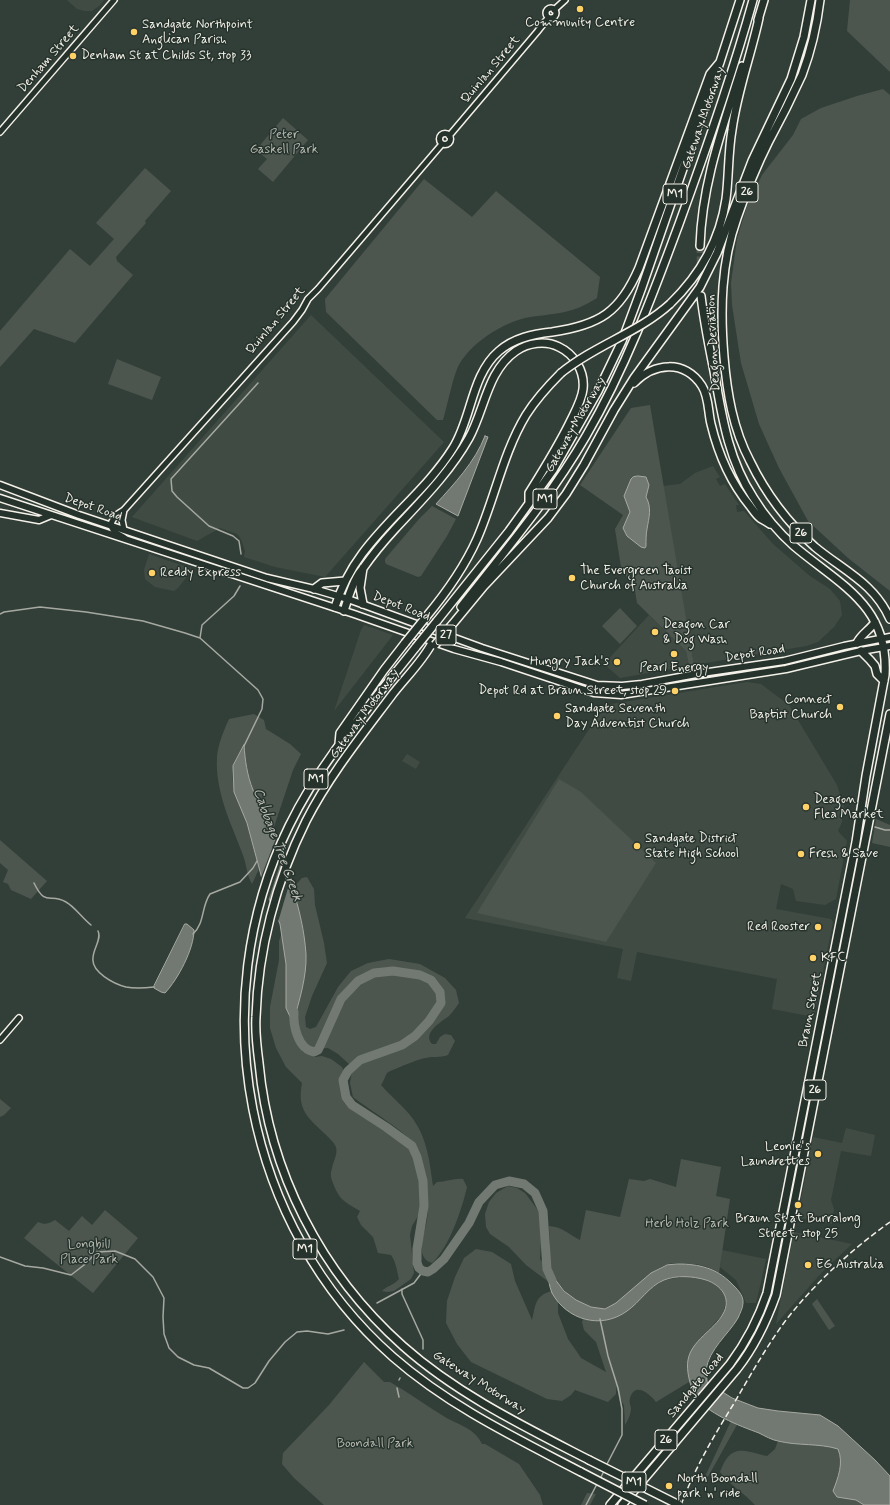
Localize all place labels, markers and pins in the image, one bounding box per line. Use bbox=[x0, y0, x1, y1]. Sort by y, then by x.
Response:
marker: Community Centre bbox=[575, 4, 585, 14]
place label: Community Centre bbox=[525, 15, 635, 31]
place label: Sandgate Northpoint Anglican Parish bbox=[142, 17, 253, 48]
marker: Sandgate Northpoint Anglican Parish bbox=[129, 27, 139, 37]
place label: Denham St at Childs St, stop 33 bbox=[81, 48, 251, 64]
marker: Denham St at Childs St, stop 33 bbox=[68, 51, 78, 61]
place label: The Evergreen Taoist Church of Australia bbox=[580, 563, 692, 594]
place label: Reddy Express bbox=[160, 565, 241, 581]
marker: Reddy Express bbox=[147, 568, 157, 578]
marker: The Evergreen Taoist Church of Australia bbox=[567, 573, 577, 583]
place label: Deagon Car & Dog Wash bbox=[663, 617, 730, 648]
marker: Deagon Car & Dog Wash bbox=[650, 627, 660, 637]
marker: Pearl Energy bbox=[669, 649, 679, 659]
place label: Hungry Jack's bbox=[530, 654, 609, 670]
marker: Hungry Jack's bbox=[612, 657, 622, 667]
place label: Pearl Energy bbox=[640, 660, 708, 676]
place label: Depot Rd at Braun Street, stop 29 bbox=[478, 683, 667, 699]
marker: Depot Rd at Braun Street, stop 29 bbox=[670, 686, 680, 696]
place label: Connect Baptist Church bbox=[749, 692, 832, 723]
place label: Sandgate Seventh Day Adventist Church bbox=[565, 701, 689, 732]
marker: Connect Baptist Church bbox=[835, 702, 845, 712]
marker: Sandgate Seventh Day Adventist Church bbox=[552, 711, 562, 721]
place label: Deagon Flea Market bbox=[814, 792, 884, 823]
marker: Deagon Flea Market bbox=[801, 802, 811, 812]
place label: Sandgate District State High School bbox=[645, 831, 739, 862]
marker: Sandgate District State High School bbox=[632, 841, 642, 851]
place label: Fresh & Save bbox=[809, 846, 878, 862]
marker: Fresh & Save bbox=[796, 849, 806, 859]
place label: Red Rooster bbox=[747, 919, 810, 935]
marker: Red Rooster bbox=[813, 922, 823, 932]
place label: KFC bbox=[821, 950, 846, 966]
marker: KFC bbox=[808, 953, 818, 963]
place label: Leonie's Laundrettes bbox=[741, 1139, 810, 1170]
marker: Leonie's Laundrettes bbox=[813, 1149, 823, 1159]
marker: Braun St at Burralong Street, stop 25 bbox=[793, 1200, 803, 1210]
place label: Braun St at Burralong Street, stop 25 bbox=[735, 1211, 861, 1242]
place label: EG Australia bbox=[816, 1257, 884, 1273]
marker: EG Australia bbox=[803, 1260, 813, 1270]
place label: North Boondall park 'n' ride bbox=[677, 1471, 758, 1502]
marker: North Boondall park 'n' ride bbox=[664, 1481, 674, 1491]

